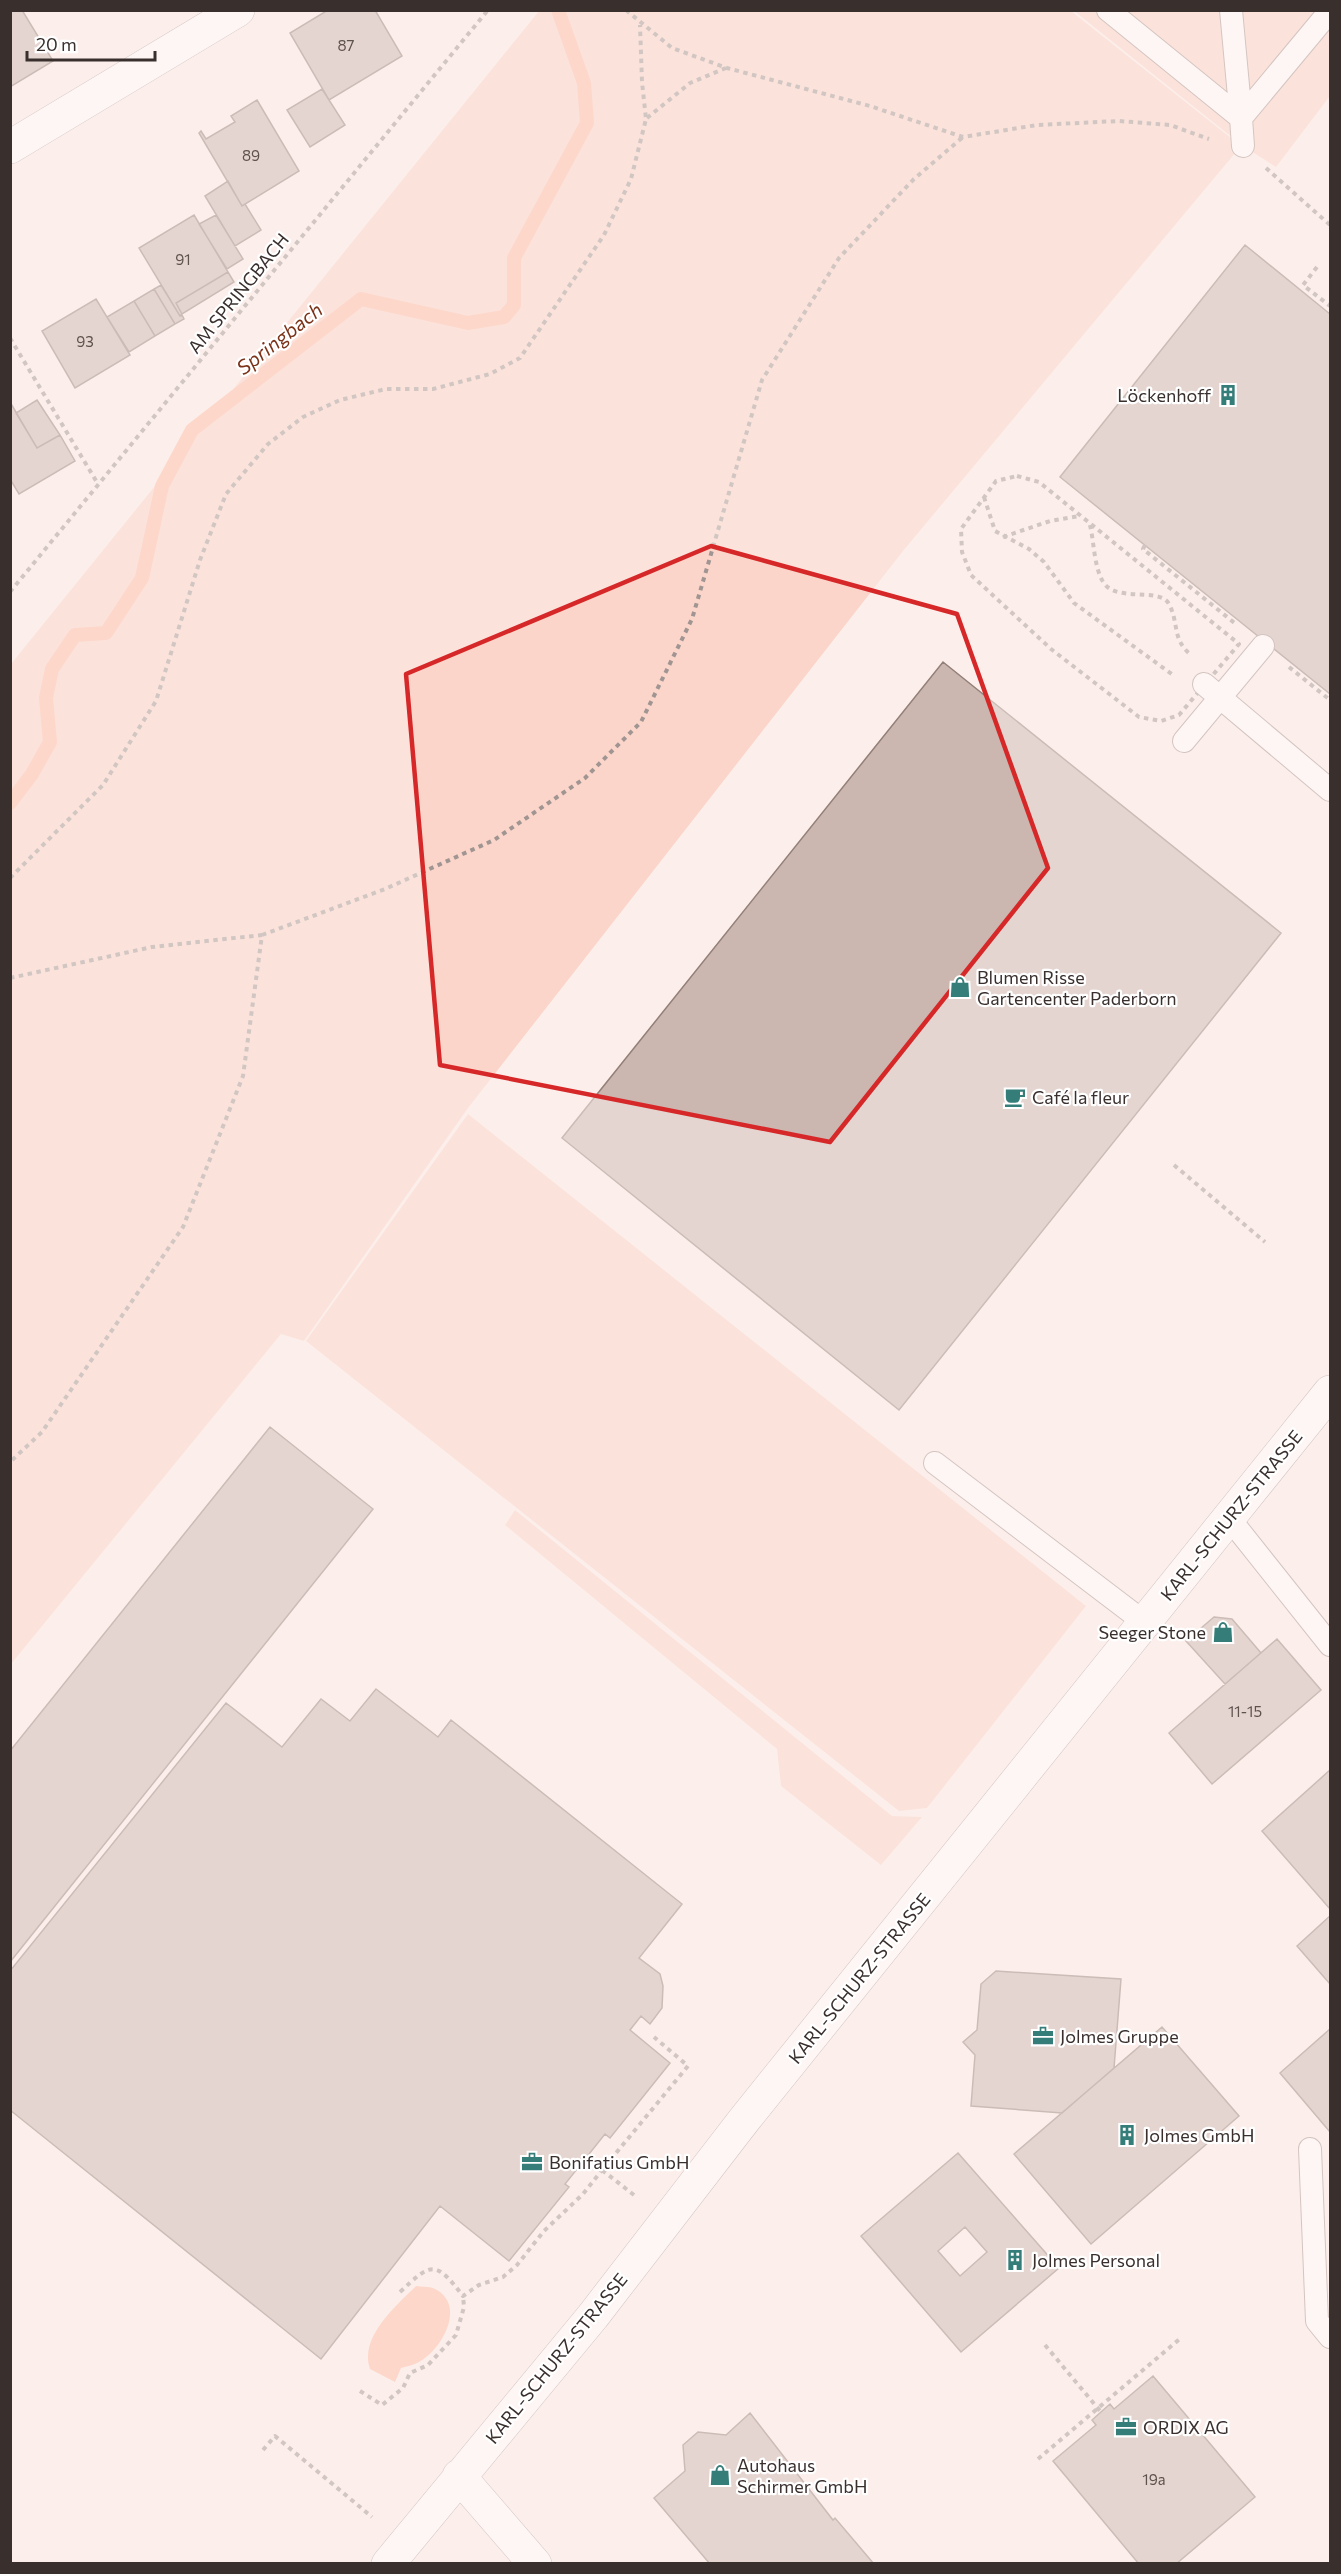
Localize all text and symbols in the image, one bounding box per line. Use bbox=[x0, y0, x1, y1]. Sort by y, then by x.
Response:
scale bar bbox=[27, 24, 154, 62]
text: 20 m bbox=[36, 33, 77, 55]
house number: 87 bbox=[338, 36, 355, 54]
house number: 89 bbox=[242, 146, 260, 164]
street label: AM SPRINGBACH bbox=[183, 229, 293, 357]
house number: 91 bbox=[175, 250, 191, 268]
water label: Springbach bbox=[231, 297, 327, 379]
house number: 93 bbox=[76, 332, 94, 350]
building icon: Löckenhoff bbox=[1216, 383, 1240, 407]
place label: Löckenhoff bbox=[1117, 384, 1211, 406]
place label: Blumen Risse Gartencenter Paderborn bbox=[977, 966, 1177, 1009]
shop icon: Blumen Risse Gartencenter Paderborn bbox=[948, 975, 972, 999]
cafe icon: Café la fleur bbox=[1003, 1085, 1027, 1109]
place label: Café la fleur bbox=[1032, 1086, 1129, 1108]
street label: KARL-SCHURZ-STRASSE bbox=[1155, 1425, 1307, 1605]
shop icon: Seeger Stone bbox=[1211, 1620, 1235, 1644]
place label: Seeger Stone bbox=[1099, 1621, 1206, 1643]
house number: 11-15 bbox=[1228, 1702, 1262, 1720]
street label: KARL-SCHURZ-STRASSE bbox=[783, 1888, 935, 2068]
office icon: Jolmes Gruppe bbox=[1031, 2024, 1055, 2048]
place label: Jolmes Gruppe bbox=[1060, 2025, 1179, 2047]
building icon: Jolmes GmbH bbox=[1115, 2123, 1139, 2147]
place label: Jolmes GmbH bbox=[1144, 2124, 1254, 2146]
office icon: Bonifatius GmbH bbox=[520, 2150, 544, 2174]
place label: Bonifatius GmbH bbox=[549, 2151, 689, 2173]
building icon: Jolmes Personal bbox=[1003, 2248, 1027, 2272]
place label: Jolmes Personal bbox=[1032, 2249, 1160, 2271]
street label: KARL-SCHURZ-STRASSE bbox=[480, 2268, 632, 2448]
office icon: ORDIX AG bbox=[1114, 2415, 1138, 2439]
place label: ORDIX AG bbox=[1143, 2416, 1229, 2438]
place label: Autohaus Schirmer GmbH bbox=[737, 2454, 867, 2497]
shop icon: Autohaus Schirmer GmbH bbox=[708, 2463, 732, 2487]
house number: 19a bbox=[1142, 2470, 1166, 2488]

